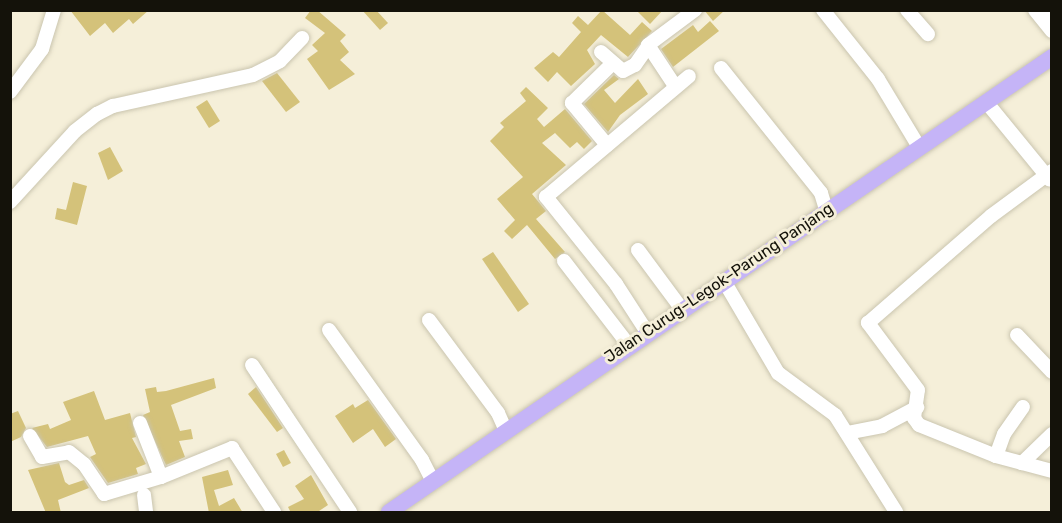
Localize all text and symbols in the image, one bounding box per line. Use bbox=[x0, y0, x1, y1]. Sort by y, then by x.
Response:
street label: Jalan Curug–Legok–Parung Panjang bbox=[601, 199, 837, 367]

